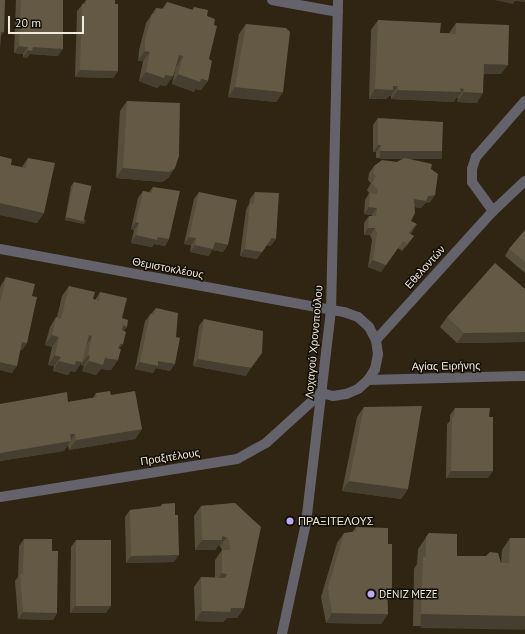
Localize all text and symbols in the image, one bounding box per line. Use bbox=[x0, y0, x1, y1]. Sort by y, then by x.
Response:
scale bar bbox=[10, 8, 86, 34]
text: 20 m bbox=[15, 15, 41, 30]
street label: Εθελοντών bbox=[402, 243, 448, 291]
street label: Θεμιστοκλέους bbox=[131, 255, 205, 281]
street label: Λοχαγού Χρονοπούλου bbox=[302, 285, 326, 399]
street label: Αγίας Ειρήνης bbox=[412, 359, 480, 373]
street label: Πραξιτέλους bbox=[139, 446, 201, 468]
place label: ΠΡΑΞΙΤΕΛΟΥΣ bbox=[298, 514, 374, 528]
marker: ΠΡΑΞΙΤΕΛΟΥΣ bbox=[285, 516, 295, 526]
place label: DENIZ MEZE bbox=[379, 587, 438, 601]
marker: DENIZ MEZE bbox=[366, 589, 376, 599]

